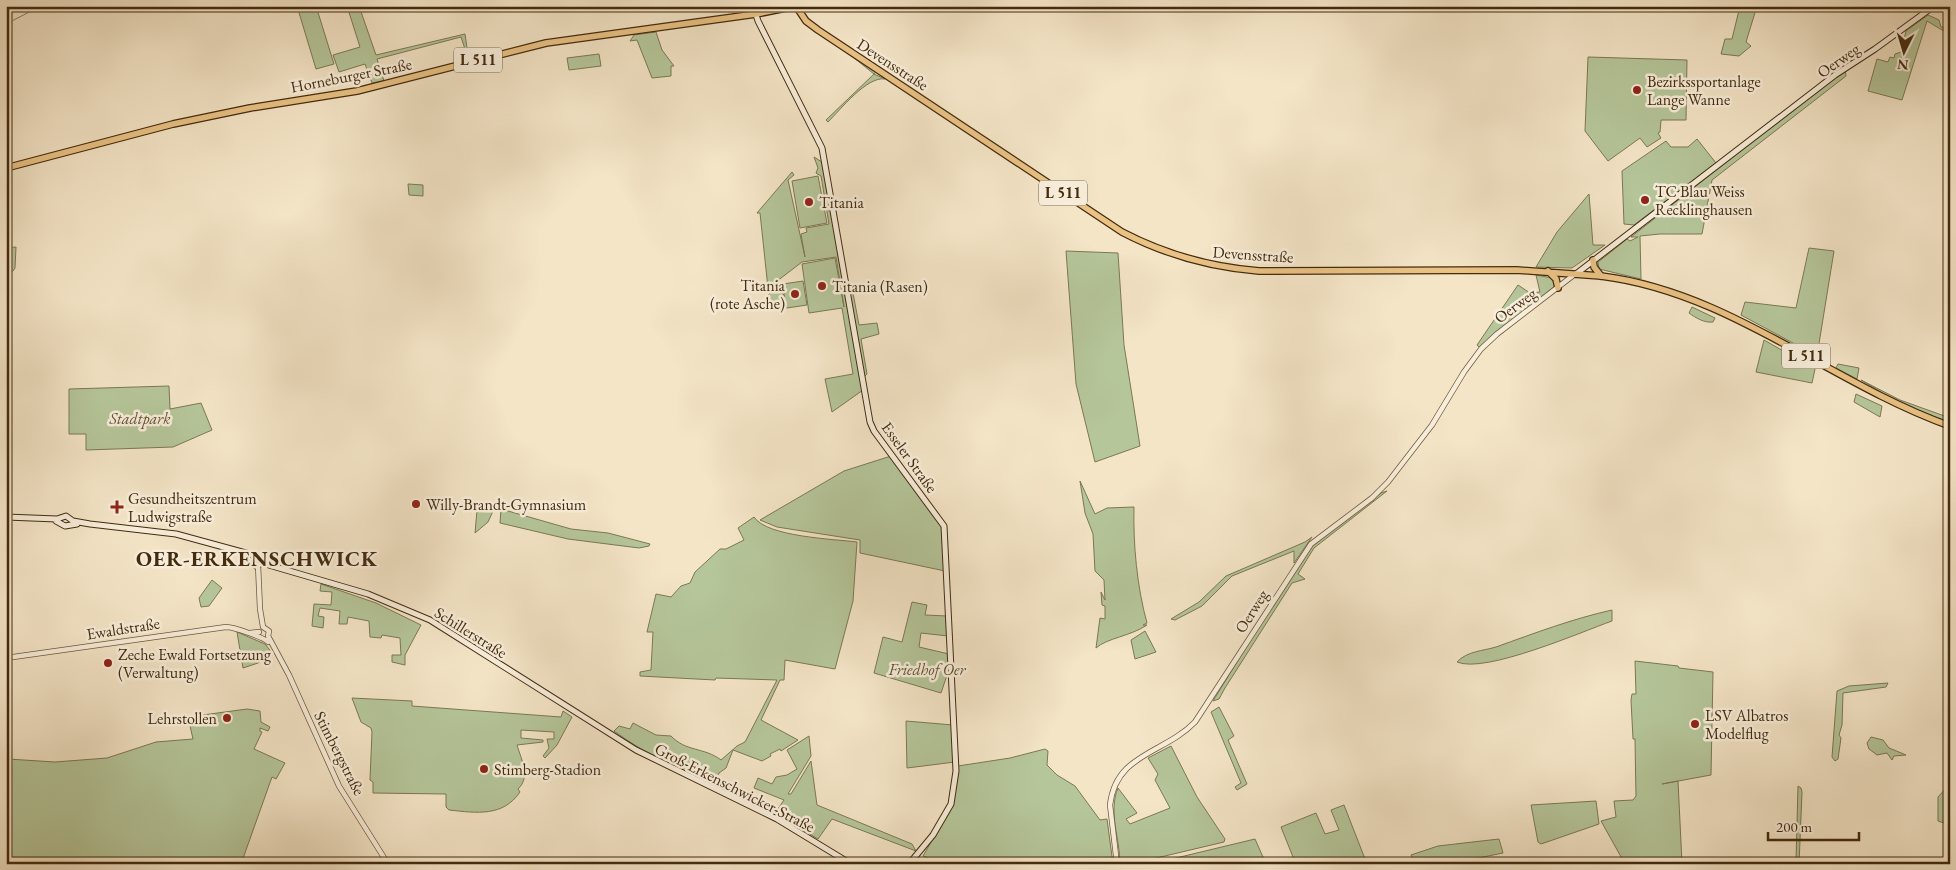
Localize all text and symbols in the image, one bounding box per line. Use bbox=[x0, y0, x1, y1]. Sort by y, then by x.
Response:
north arrow bbox=[1878, 28, 1928, 78]
street label: Devensstraße bbox=[853, 34, 932, 95]
street label: Oerweg bbox=[1813, 38, 1865, 83]
road number: L 511 bbox=[454, 48, 502, 72]
street label: Horneburger Straße bbox=[289, 53, 414, 98]
text: N bbox=[1896, 55, 1909, 74]
place label: Bezirkssportanlage Lange Wanne bbox=[1647, 71, 1761, 110]
marker: Bezirkssportanlage Lange Wanne bbox=[1631, 84, 1643, 96]
road number: L 511 bbox=[1039, 180, 1087, 206]
place label: TC Blau Weiss Recklinghausen bbox=[1655, 181, 1753, 220]
place label: Titania bbox=[819, 192, 864, 213]
marker: TC Blau Weiss Recklinghausen bbox=[1639, 194, 1651, 206]
marker: Titania bbox=[803, 196, 815, 208]
street label: Devensstraße bbox=[1212, 241, 1294, 268]
place label: Titania (rote Asche) bbox=[710, 275, 786, 314]
place label: Titania (Rasen) bbox=[832, 276, 928, 297]
marker: Titania (Rasen) bbox=[816, 280, 828, 292]
street label: Oerweg bbox=[1490, 282, 1541, 328]
marker: Titania (rote Asche) bbox=[789, 288, 801, 300]
road number: L 511 bbox=[1782, 344, 1830, 368]
park label: Stadtpark bbox=[109, 408, 171, 429]
street label: Esseler Straße bbox=[877, 418, 942, 497]
place label: Gesundheitszentrum Ludwigstraße bbox=[128, 488, 257, 527]
place label: Willy-Brandt-Gymnasium bbox=[426, 494, 587, 515]
marker: Willy-Brandt-Gymnasium bbox=[410, 498, 422, 510]
marker: Gesundheitszentrum Ludwigstraße bbox=[110, 500, 124, 514]
district label: OER-ERKENSCHWICK bbox=[136, 545, 378, 572]
street label: Oerweg bbox=[1230, 585, 1273, 637]
street label: Schillerstraße bbox=[431, 602, 511, 663]
street label: Ewaldstraße bbox=[85, 612, 161, 645]
place label: Zeche Ewald Fortsetzung (Verwaltung) bbox=[118, 644, 272, 683]
marker: Zeche Ewald Fortsetzung (Verwaltung) bbox=[102, 657, 114, 669]
park label: Friedhof Oer bbox=[888, 659, 966, 680]
place label: LSV Albatros Modelflug bbox=[1705, 705, 1788, 744]
place label: Lehrstollen bbox=[148, 708, 218, 729]
street label: Stimbergstraße bbox=[309, 708, 370, 799]
marker: Lehrstollen bbox=[221, 712, 233, 724]
marker: LSV Albatros Modelflug bbox=[1689, 718, 1701, 730]
street label: Groß-Erkenschwicker-Straße bbox=[651, 738, 818, 837]
place label: Stimberg-Stadion bbox=[494, 759, 602, 780]
marker: Stimberg-Stadion bbox=[478, 763, 490, 775]
scale bar bbox=[1768, 810, 1860, 842]
text: 200 m bbox=[1776, 817, 1813, 836]

